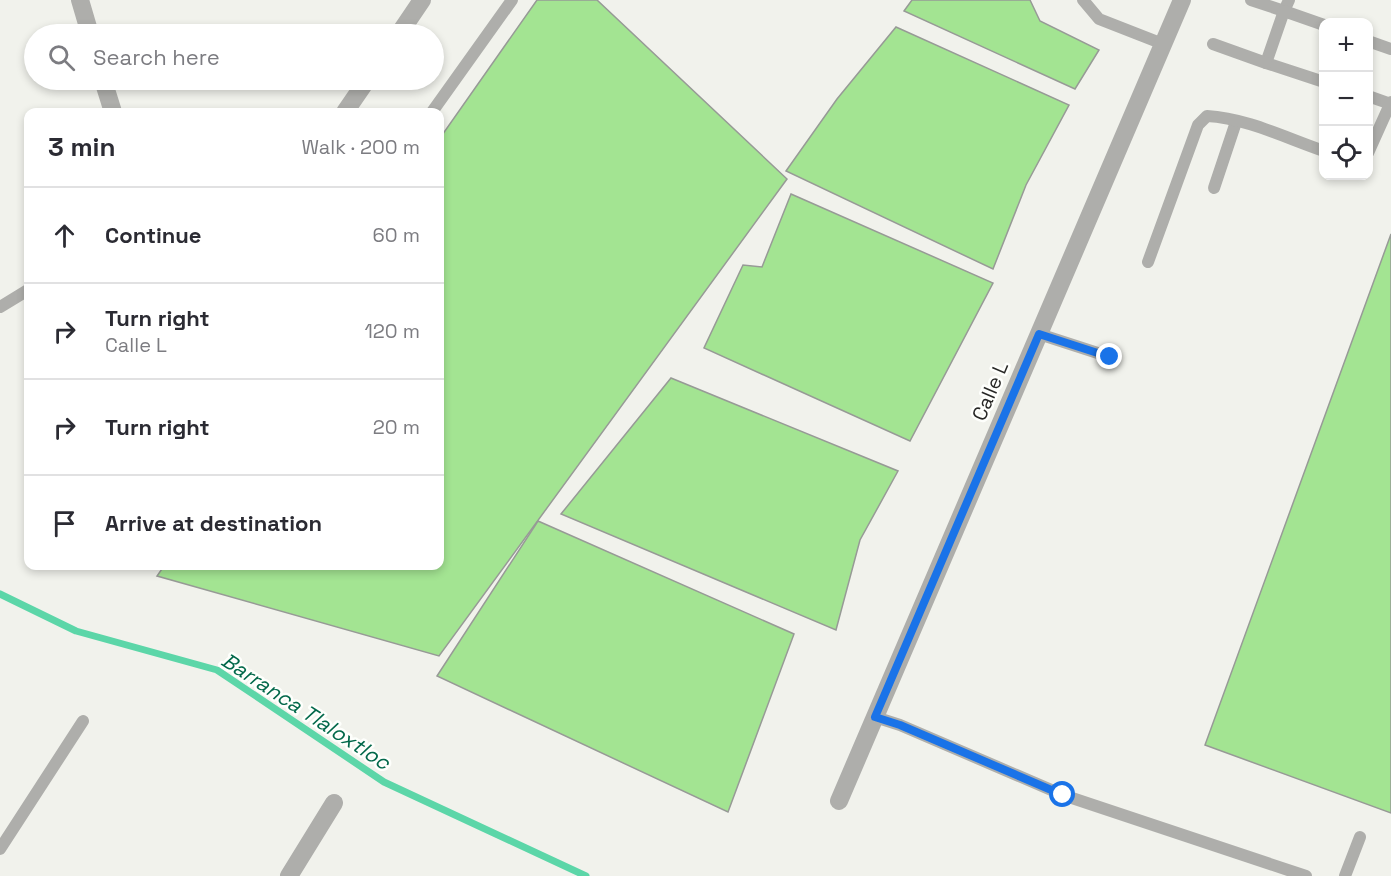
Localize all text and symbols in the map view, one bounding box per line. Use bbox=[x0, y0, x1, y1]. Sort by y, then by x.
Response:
map controls bbox=[1319, 18, 1373, 180]
button: + bbox=[1319, 18, 1373, 72]
search box bbox=[24, 24, 444, 90]
icon: search bbox=[45, 41, 78, 74]
text: Search here bbox=[93, 43, 220, 71]
button: − bbox=[1319, 72, 1373, 126]
button: locate bbox=[1319, 126, 1373, 180]
text: 3 min bbox=[48, 130, 116, 164]
text: Walk · 200 m bbox=[301, 134, 420, 160]
icon: ahead bbox=[48, 219, 81, 252]
text: Continue bbox=[105, 221, 201, 249]
text: 60 m bbox=[373, 222, 420, 248]
text: Turn right bbox=[105, 304, 210, 332]
icon: right bbox=[48, 315, 81, 348]
text: 120 m bbox=[364, 318, 420, 344]
text: Calle L bbox=[105, 332, 167, 358]
route end bbox=[1096, 343, 1122, 369]
street label: Calle L bbox=[966, 357, 1014, 425]
icon: right bbox=[48, 411, 81, 444]
text: Turn right bbox=[105, 413, 210, 441]
text: 20 m bbox=[373, 414, 420, 440]
icon: arrive bbox=[48, 507, 81, 540]
text: Arrive at destination bbox=[105, 509, 322, 537]
water label: Barranca Tlaloxtloc bbox=[217, 646, 397, 776]
route start bbox=[1049, 781, 1075, 807]

